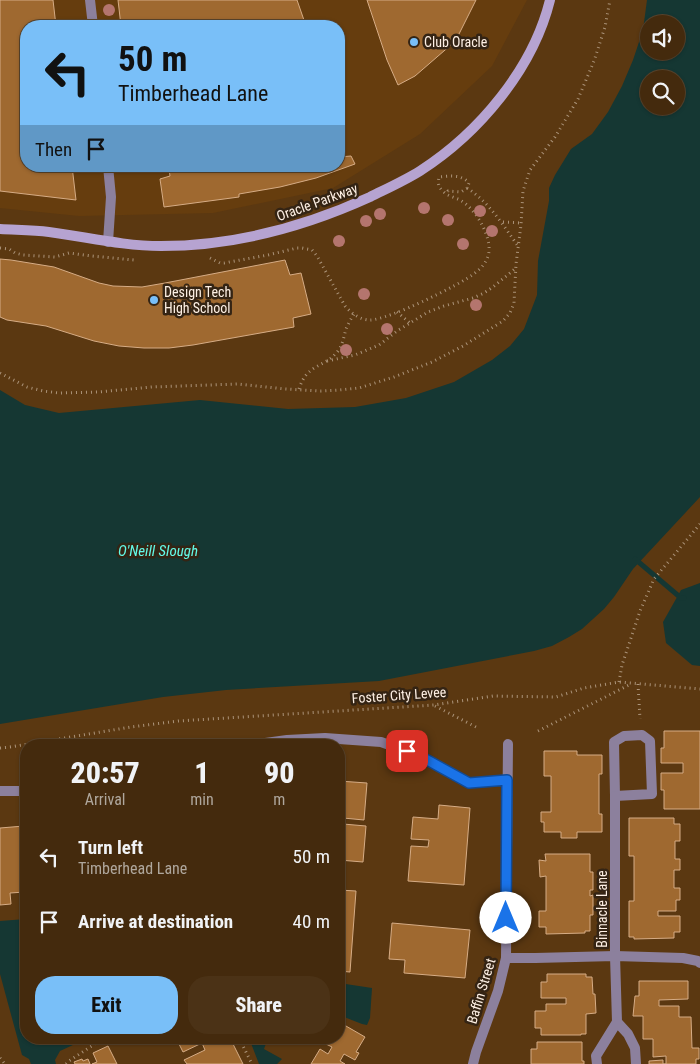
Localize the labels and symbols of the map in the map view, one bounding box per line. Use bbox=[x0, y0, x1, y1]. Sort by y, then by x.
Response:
place label: Club Oracle bbox=[424, 34, 488, 50]
marker: Club Oracle bbox=[408, 36, 420, 48]
street label: Oracle Parkway bbox=[274, 180, 360, 224]
place label: Design Tech High School bbox=[164, 284, 231, 316]
marker: Design Tech High School bbox=[148, 294, 160, 306]
water label: O'Neill Slough bbox=[118, 542, 198, 560]
street label: Foster City Levee bbox=[351, 684, 447, 706]
pin bbox=[386, 730, 428, 772]
street label: Binnacle Lane bbox=[594, 870, 610, 948]
position arrow bbox=[479, 891, 531, 943]
street label: Baffin Street bbox=[463, 956, 499, 1026]

